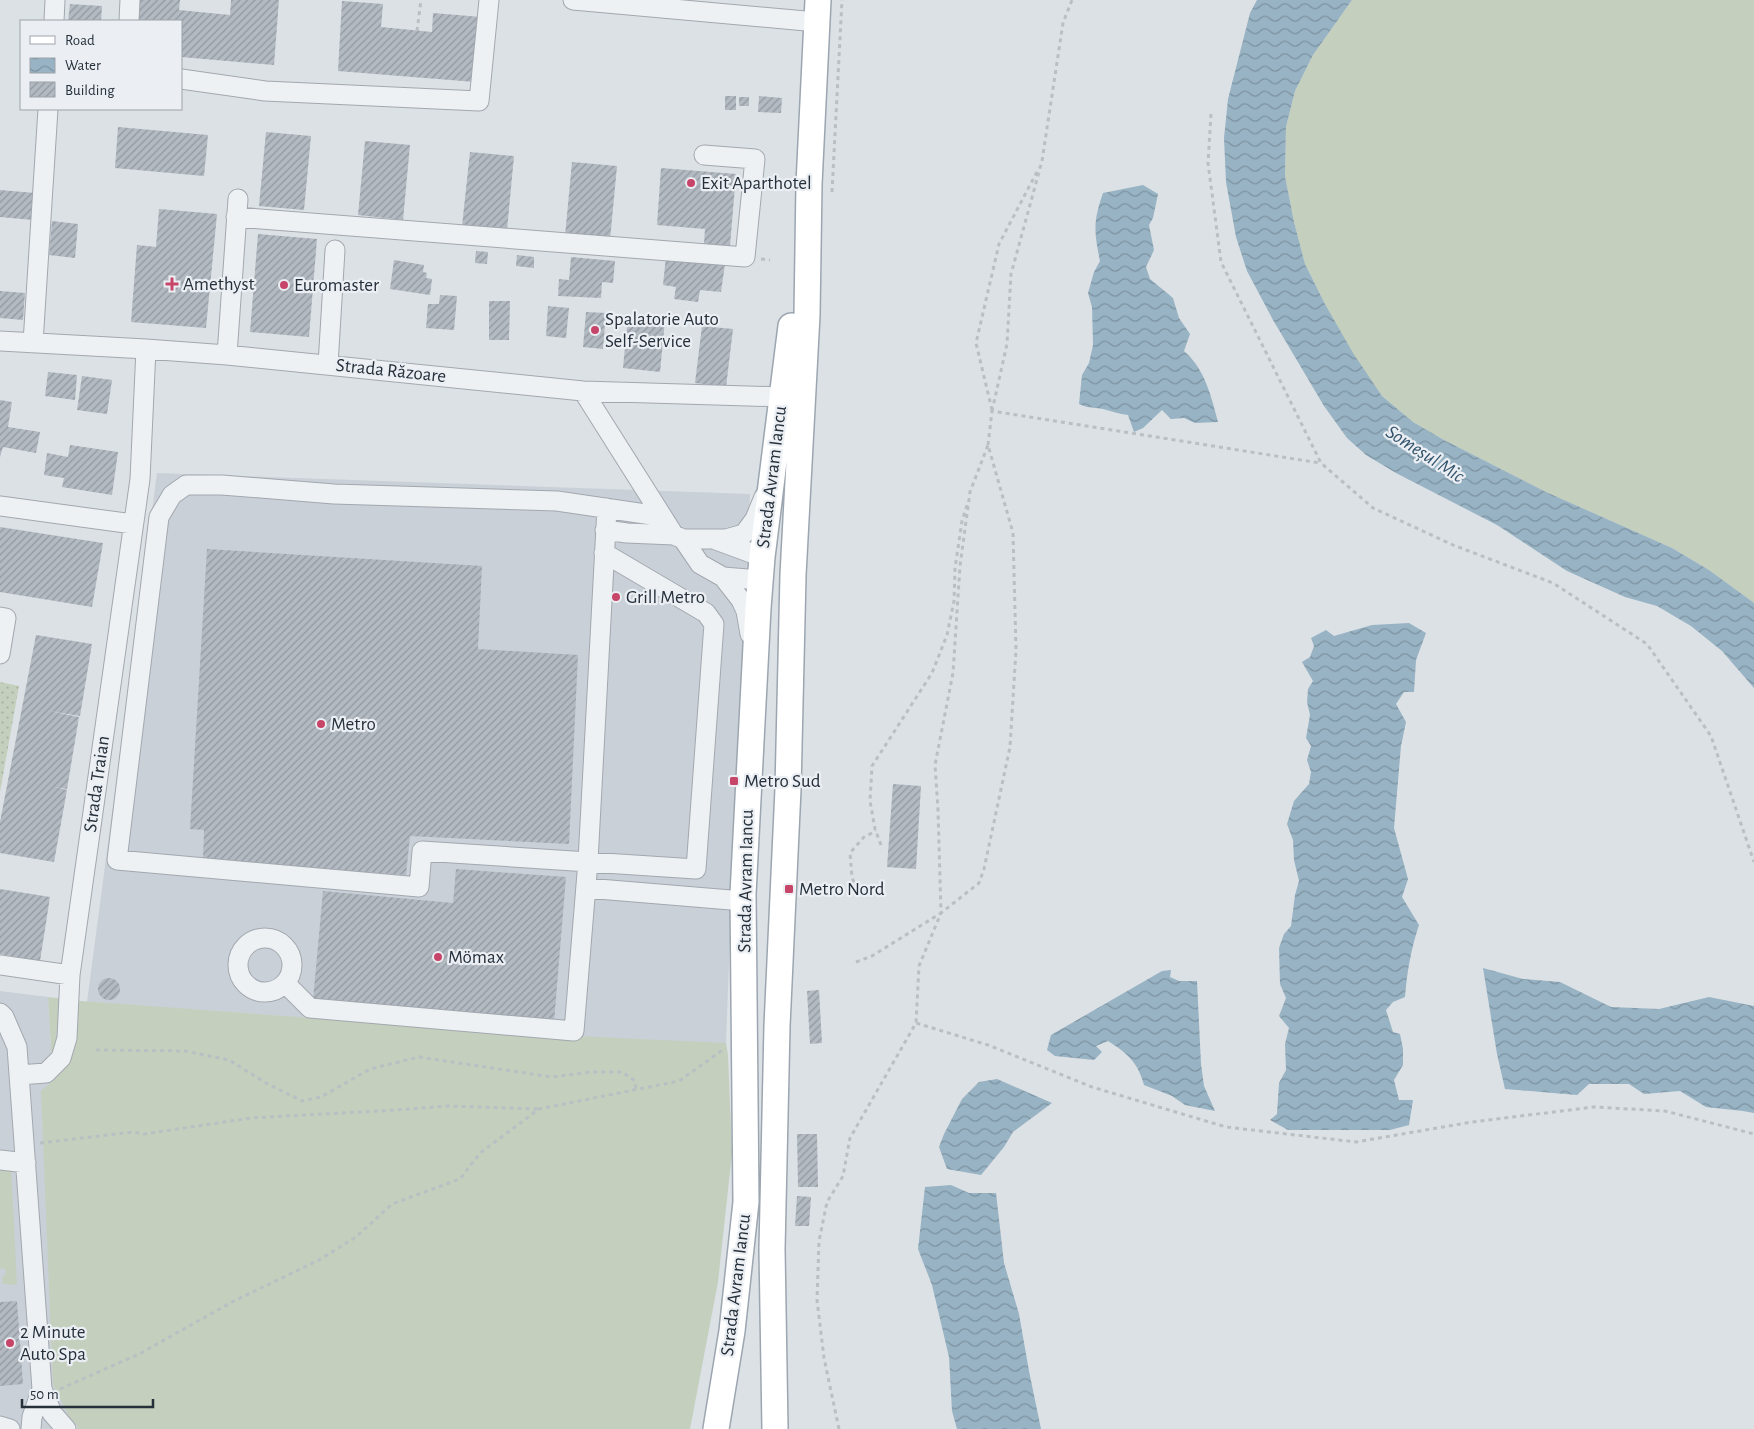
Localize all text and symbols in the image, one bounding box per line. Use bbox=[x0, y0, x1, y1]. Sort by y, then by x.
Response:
legend bbox=[20, 20, 182, 110]
text: Road bbox=[65, 33, 95, 48]
text: Water bbox=[65, 58, 101, 73]
text: Building bbox=[65, 83, 115, 98]
place label: Exit Aparthotel bbox=[701, 174, 812, 193]
marker: Exit Aparthotel bbox=[685, 177, 697, 189]
place label: Amethyst bbox=[183, 275, 255, 294]
place label: Euromaster bbox=[294, 276, 379, 295]
marker: Amethyst bbox=[165, 277, 179, 291]
marker: Euromaster bbox=[278, 279, 290, 291]
place label: Spalatorie Auto Self-Service bbox=[605, 310, 719, 351]
marker: Spalatorie Auto Self-Service bbox=[589, 324, 601, 336]
street label: Strada Răzoare bbox=[335, 356, 447, 386]
street label: Strada Avram Iancu bbox=[754, 405, 790, 549]
water label: Someșul Mic bbox=[1382, 422, 1468, 487]
place label: Grill Metro bbox=[626, 588, 705, 607]
marker: Grill Metro bbox=[610, 591, 622, 603]
place label: Metro bbox=[331, 715, 376, 734]
marker: Metro bbox=[315, 718, 327, 730]
street label: Strada Traian bbox=[81, 734, 113, 834]
place label: Metro Sud bbox=[744, 772, 821, 791]
marker: Metro Sud bbox=[728, 775, 740, 787]
street label: Strada Avram Iancu bbox=[735, 809, 757, 953]
place label: Metro Nord bbox=[799, 880, 885, 899]
marker: Metro Nord bbox=[783, 883, 795, 895]
place label: Mömax bbox=[448, 948, 504, 967]
marker: Mömax bbox=[432, 951, 444, 963]
street label: Strada Avram Iancu bbox=[718, 1213, 754, 1357]
place label: 2 Minute Auto Spa bbox=[20, 1323, 86, 1364]
marker: 2 Minute Auto Spa bbox=[4, 1337, 16, 1349]
scale bar bbox=[22, 1376, 154, 1408]
text: 50 m bbox=[30, 1387, 59, 1402]

